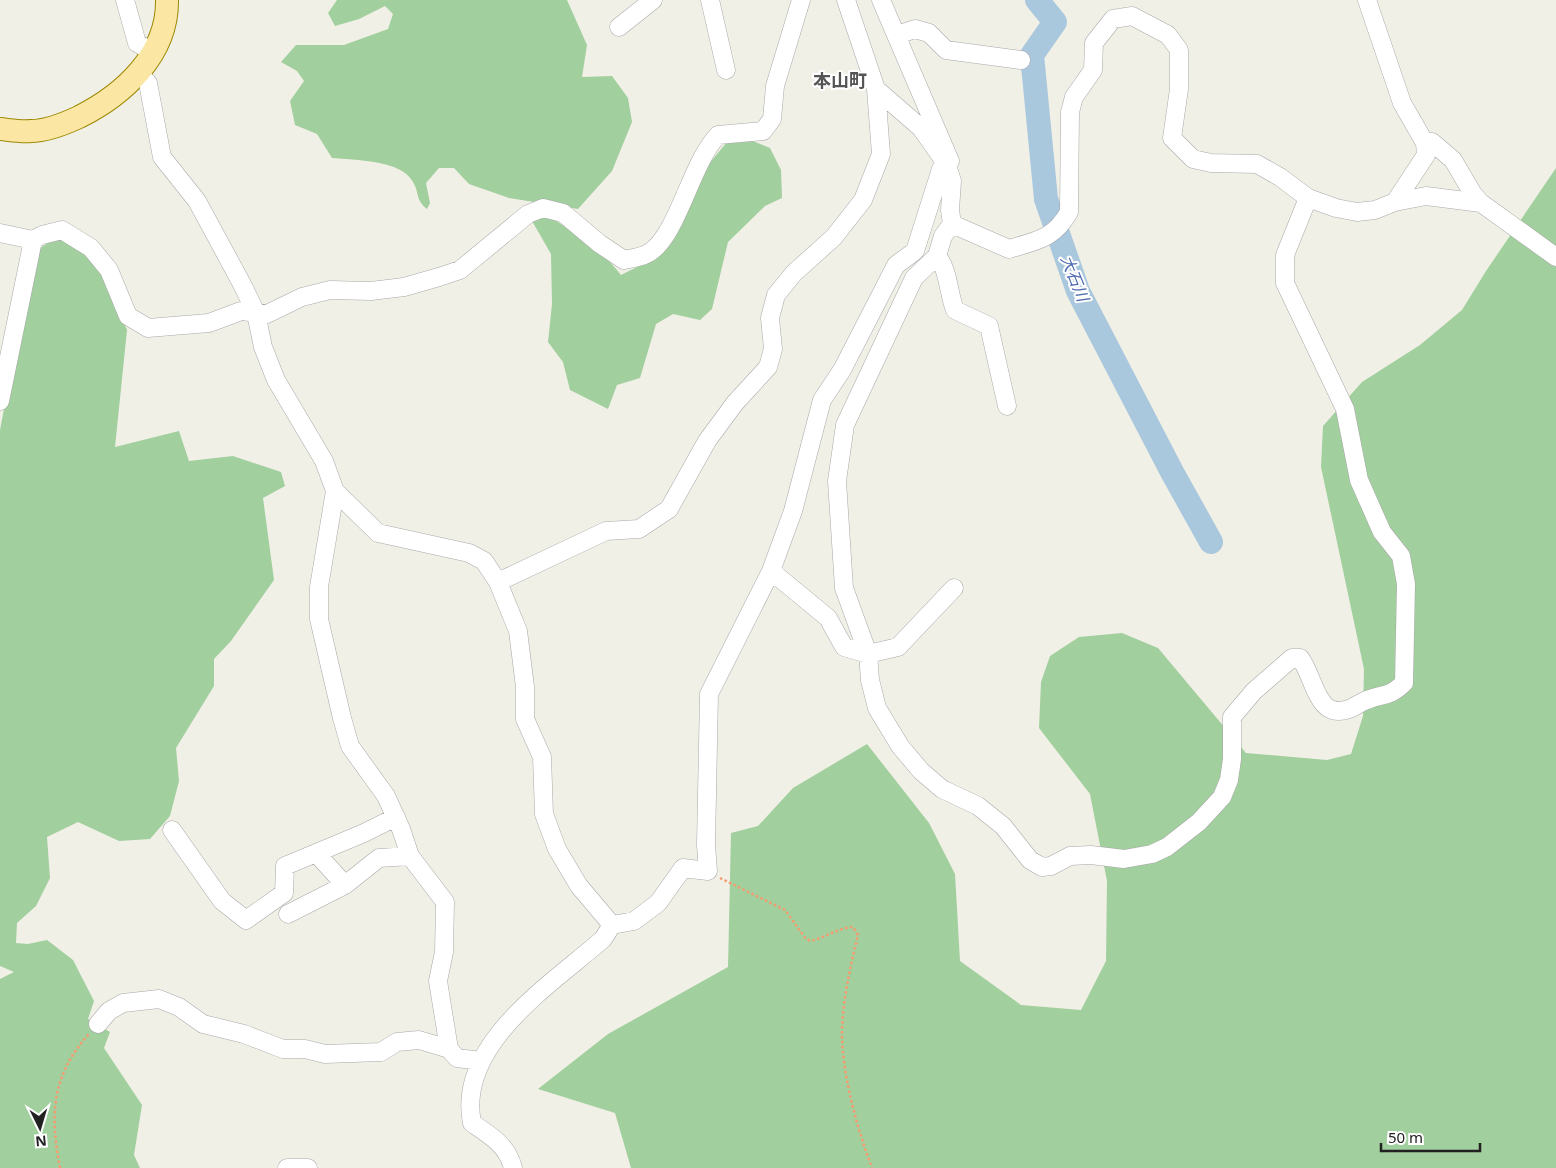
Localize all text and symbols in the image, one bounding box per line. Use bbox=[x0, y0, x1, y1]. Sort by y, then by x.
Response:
district label: 本山町 bbox=[813, 68, 867, 92]
water label: 大石川 bbox=[1056, 252, 1095, 306]
north arrow bbox=[15, 1103, 65, 1153]
scale bar bbox=[1381, 1120, 1480, 1152]
text: 50 m bbox=[1388, 1127, 1423, 1147]
text: N bbox=[35, 1131, 48, 1151]

